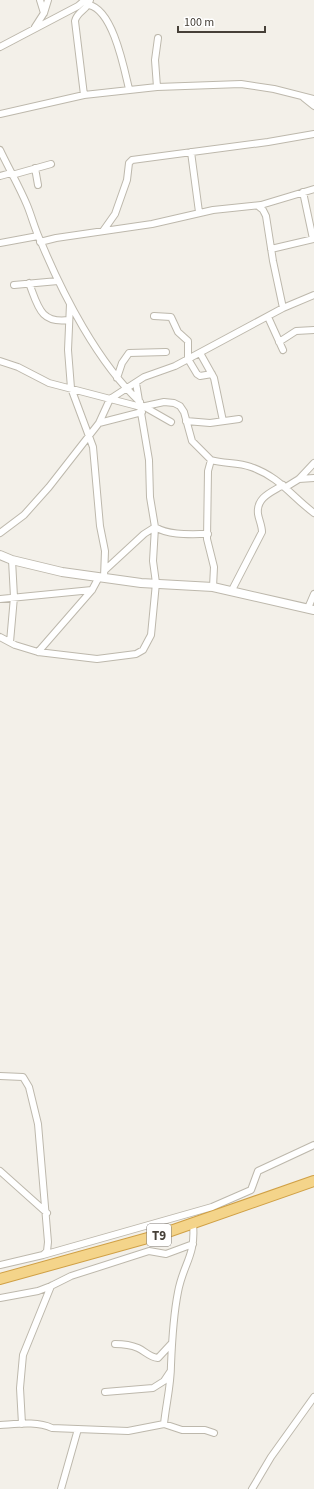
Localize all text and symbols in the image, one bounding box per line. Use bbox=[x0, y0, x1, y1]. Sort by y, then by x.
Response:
scale bar bbox=[178, 8, 265, 34]
text: 100 m bbox=[184, 14, 214, 31]
road number: T9 bbox=[147, 1224, 171, 1246]

